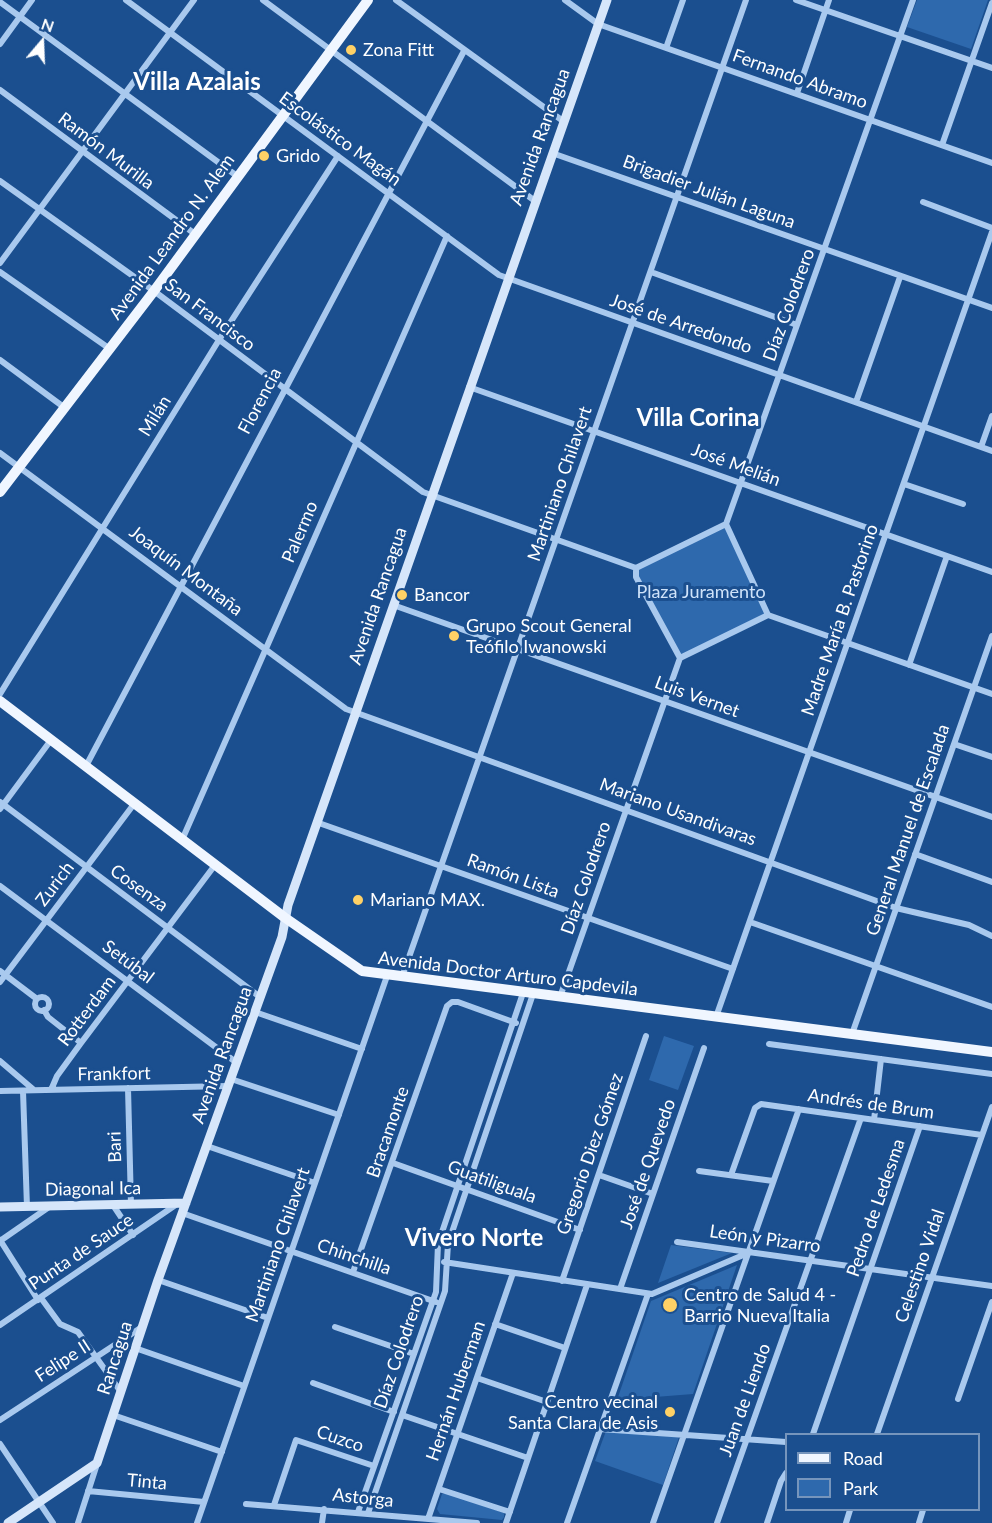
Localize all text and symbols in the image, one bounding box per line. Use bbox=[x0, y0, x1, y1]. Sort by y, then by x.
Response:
north arrow bbox=[12, 12, 72, 72]
text: N bbox=[39, 14, 57, 35]
place label: Zona Fitt bbox=[363, 39, 434, 61]
marker: Zona Fitt bbox=[344, 43, 358, 57]
street label: Fernando Abramo bbox=[730, 45, 870, 113]
street label: Avenida Rancagua bbox=[505, 66, 575, 208]
district label: Villa Azalais bbox=[133, 68, 261, 96]
street label: Escolástico Magán bbox=[275, 87, 405, 191]
street label: Ramón Murilla bbox=[54, 108, 158, 194]
place label: Grido bbox=[276, 145, 320, 167]
marker: Grido bbox=[257, 149, 271, 163]
street label: Avenida Leandro N. Alem bbox=[105, 150, 239, 324]
street label: Brigadier Julián Laguna bbox=[620, 151, 798, 233]
street label: Díaz Colodrero bbox=[759, 246, 819, 364]
street label: San Francisco bbox=[161, 274, 259, 356]
street label: José de Arredondo bbox=[607, 290, 755, 358]
street label: Florencia bbox=[234, 364, 286, 438]
street label: Milán bbox=[134, 392, 176, 440]
street label: Martiniano Chilavert bbox=[523, 404, 597, 564]
district label: Villa Corina bbox=[637, 404, 759, 432]
street label: José Melián bbox=[689, 439, 783, 491]
street label: Palermo bbox=[277, 498, 323, 566]
street label: Joaquín Montaña bbox=[125, 521, 247, 621]
street label: Madre María B. Pastorino bbox=[797, 521, 883, 719]
street label: Avenida Rancagua bbox=[344, 524, 412, 668]
park label: Plaza Juramento bbox=[636, 581, 766, 603]
place label: Bancor bbox=[414, 584, 470, 606]
marker: Bancor bbox=[395, 588, 409, 602]
place label: Grupo Scout General Teófilo Iwanowski bbox=[466, 615, 632, 658]
marker: Grupo Scout General Teófilo Iwanowski bbox=[447, 629, 461, 643]
street label: Luis Vernet bbox=[652, 672, 742, 722]
street label: General Manuel de Escalada bbox=[862, 721, 954, 939]
street label: Mariano Usandivaras bbox=[597, 774, 759, 850]
street label: Díaz Colodrero bbox=[557, 819, 615, 937]
street label: Ramón Lista bbox=[464, 849, 562, 903]
street label: Zurich bbox=[31, 858, 79, 910]
street label: Cosenza bbox=[106, 860, 172, 916]
place label: Mariano MAX. bbox=[370, 889, 485, 911]
marker: Mariano MAX. bbox=[351, 893, 365, 907]
street label: Setúbal bbox=[98, 936, 158, 988]
street label: Avenida Doctor Arturo Capdevila bbox=[377, 947, 639, 1001]
street label: Rotterdam bbox=[54, 972, 120, 1050]
street label: Avenida Rancagua bbox=[187, 984, 257, 1126]
street label: Frankfort bbox=[77, 1063, 151, 1085]
street label: Gregorio Diez Gómez bbox=[552, 1070, 628, 1238]
street label: Bracamonte bbox=[362, 1083, 414, 1181]
street label: Andrés de Brum bbox=[806, 1084, 936, 1124]
street label: José de Quevedo bbox=[616, 1096, 680, 1232]
street label: Bari bbox=[104, 1131, 126, 1163]
street label: Pedro de Ledesma bbox=[842, 1136, 910, 1280]
street label: Guatiliguala bbox=[445, 1156, 539, 1208]
street label: Martiniano Chilavert bbox=[241, 1165, 315, 1325]
street label: Diagonal Ica bbox=[45, 1177, 141, 1201]
street label: Celestino Vidal bbox=[890, 1206, 950, 1326]
street label: Punta de Sauce bbox=[25, 1209, 137, 1295]
street label: León y Pizarro bbox=[708, 1221, 822, 1257]
district label: Vivero Norte bbox=[405, 1224, 543, 1252]
street label: Chinchilla bbox=[314, 1234, 394, 1280]
place label: Centro de Salud 4 - Barrio Nueva Italia bbox=[684, 1284, 836, 1326]
street label: Díaz Colodrero bbox=[370, 1293, 428, 1411]
marker: Centro de Salud 4 - Barrio Nueva Italia bbox=[661, 1296, 679, 1314]
street label: Hernán Huberman bbox=[422, 1318, 490, 1464]
street label: Rancagua bbox=[93, 1319, 137, 1397]
street label: Felipe II bbox=[31, 1335, 95, 1387]
street label: Juan de Liendo bbox=[715, 1341, 775, 1459]
place label: Centro vecinal Santa Clara de Asis bbox=[508, 1391, 658, 1434]
marker: Centro vecinal Santa Clara de Asis bbox=[663, 1405, 677, 1419]
street label: Cuzco bbox=[314, 1421, 366, 1457]
legend bbox=[785, 1433, 980, 1511]
text: Road bbox=[843, 1447, 883, 1469]
street label: Tinta bbox=[126, 1469, 168, 1495]
text: Park bbox=[843, 1477, 878, 1499]
street label: Astorga bbox=[331, 1484, 395, 1512]

